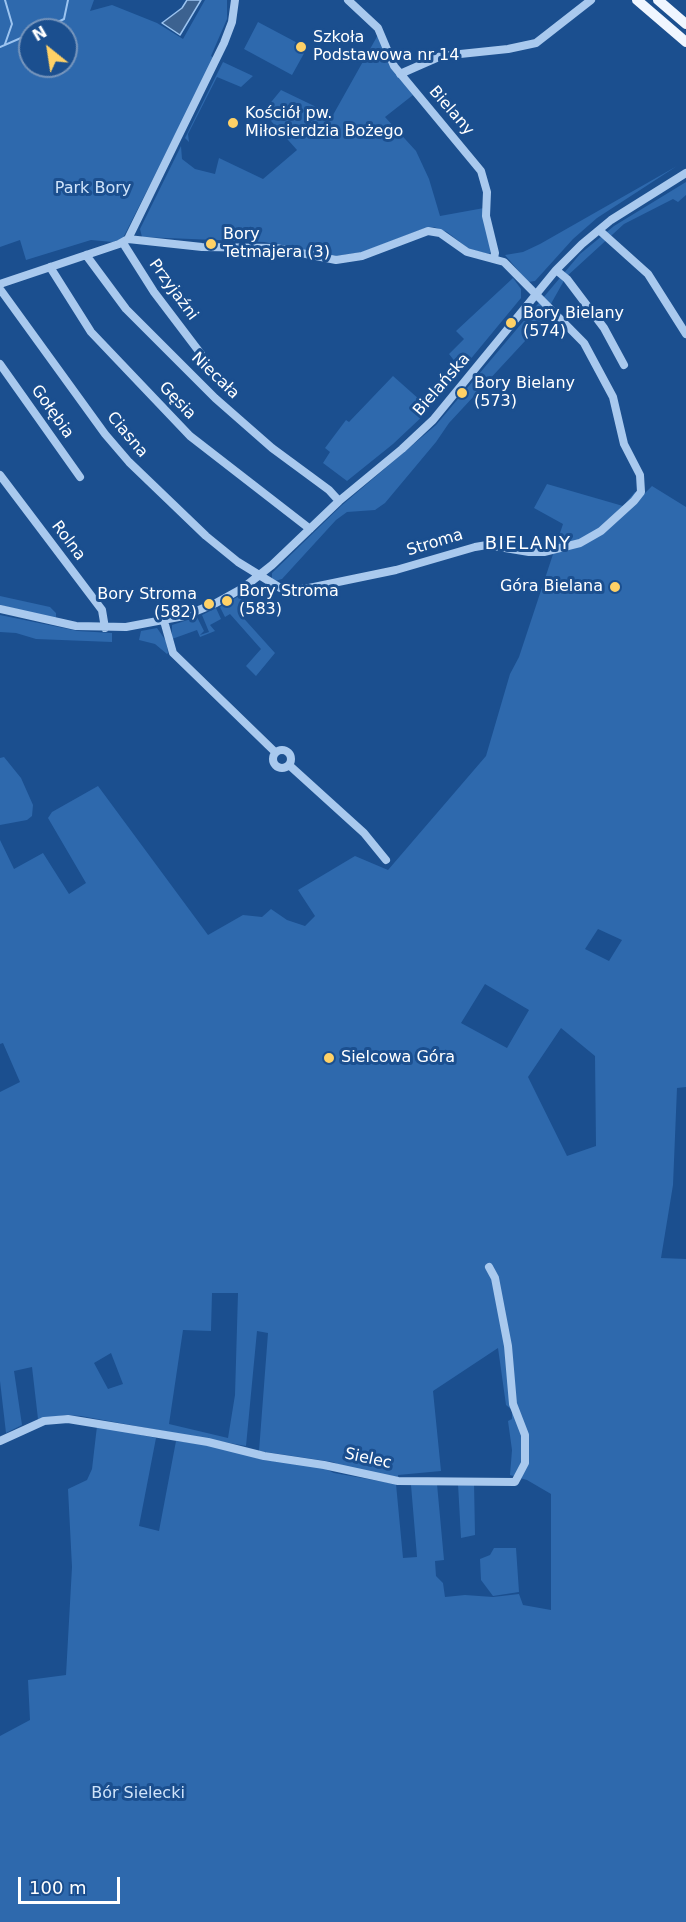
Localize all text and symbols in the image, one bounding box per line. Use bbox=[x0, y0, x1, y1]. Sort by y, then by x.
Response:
north arrow bbox=[18, 18, 78, 78]
text: N bbox=[29, 22, 50, 45]
place label: Szkoła Podstawowa nr 14 bbox=[313, 28, 459, 66]
marker: Szkoła Podstawowa nr 14 bbox=[294, 40, 308, 54]
street label: Bielany bbox=[424, 82, 478, 140]
place label: Kościół pw. Miłosierdzia Bożego bbox=[245, 104, 403, 142]
marker: Kościół pw. Miłosierdzia Bożego bbox=[226, 116, 240, 130]
park label: Park Bory bbox=[55, 179, 131, 199]
place label: Bory Tetmajera (3) bbox=[223, 225, 330, 263]
marker: Bory Tetmajera (3) bbox=[204, 237, 218, 251]
street label: Przyjaźni bbox=[144, 256, 202, 324]
place label: Bory Bielany (574) bbox=[523, 304, 624, 342]
marker: Bory Bielany (574) bbox=[504, 316, 518, 330]
street label: Niecała bbox=[187, 349, 243, 403]
street label: Bielańska bbox=[410, 350, 474, 420]
place label: Bory Bielany (573) bbox=[474, 374, 575, 412]
street label: Gęsia bbox=[155, 378, 199, 424]
street label: Gołębia bbox=[27, 382, 77, 442]
marker: Bory Bielany (573) bbox=[455, 386, 469, 400]
street label: Ciasna bbox=[102, 408, 152, 462]
street label: Rolna bbox=[47, 517, 89, 565]
street label: Stroma bbox=[405, 525, 465, 561]
district label: BIELANY bbox=[485, 533, 571, 555]
place label: Góra Bielana bbox=[500, 577, 603, 597]
marker: Góra Bielana bbox=[608, 580, 622, 594]
place label: Bory Stroma (583) bbox=[239, 582, 339, 620]
place label: Bory Stroma (582) bbox=[97, 585, 197, 623]
marker: Bory Stroma (583) bbox=[220, 594, 234, 608]
marker: Bory Stroma (582) bbox=[202, 597, 216, 611]
place label: Sielcowa Góra bbox=[341, 1048, 455, 1068]
marker: Sielcowa Góra bbox=[322, 1051, 336, 1065]
street label: Sielec bbox=[343, 1445, 393, 1473]
park label: Bór Sielecki bbox=[91, 1784, 185, 1804]
scale bar bbox=[21, 1865, 123, 1903]
text: 100 m bbox=[29, 1877, 87, 1898]

